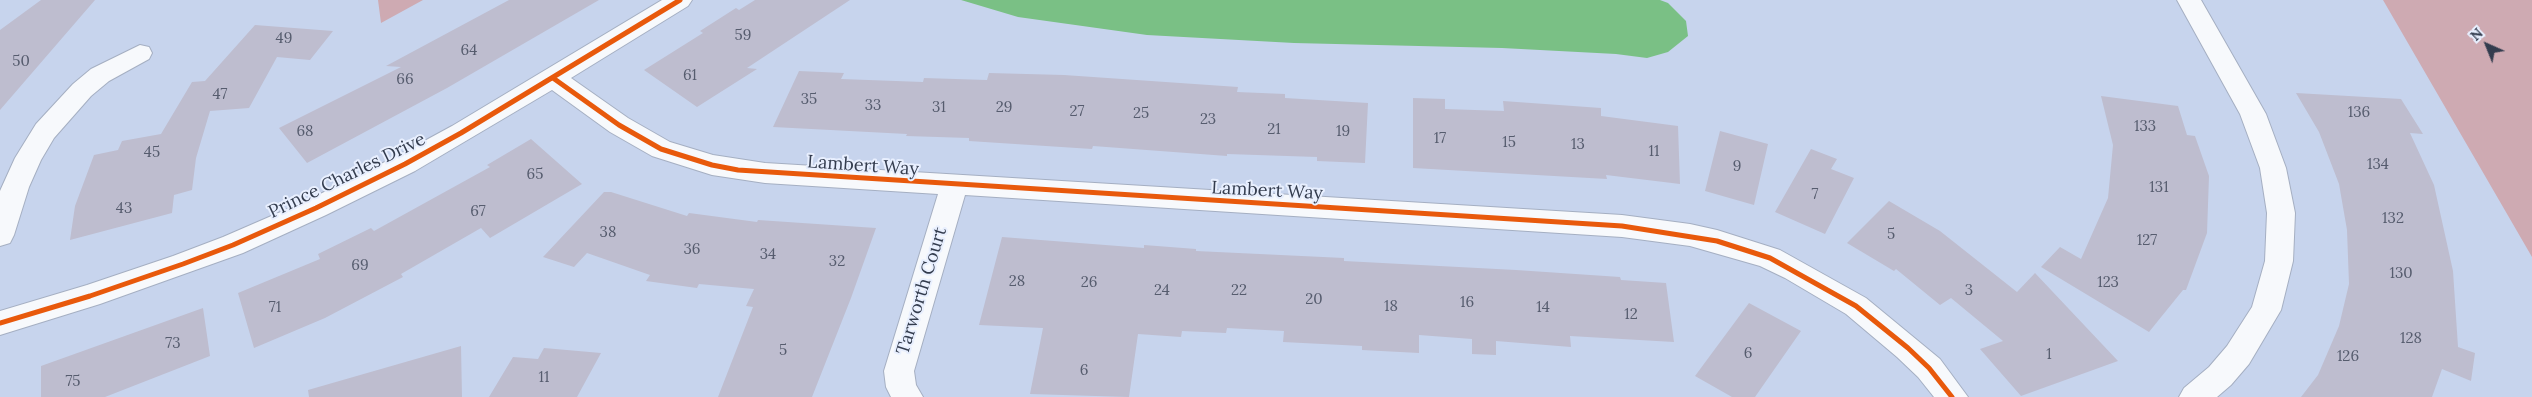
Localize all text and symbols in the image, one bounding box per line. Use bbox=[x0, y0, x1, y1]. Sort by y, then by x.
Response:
north arrow bbox=[2462, 20, 2512, 70]
text: N bbox=[2466, 24, 2487, 44]
house number: 59 bbox=[735, 27, 751, 45]
house number: 49 bbox=[276, 30, 292, 48]
house number: 64 bbox=[461, 42, 477, 60]
house number: 50 bbox=[12, 53, 30, 71]
house number: 61 bbox=[683, 67, 697, 85]
house number: 66 bbox=[396, 71, 414, 89]
house number: 47 bbox=[212, 86, 228, 104]
house number: 35 bbox=[801, 91, 817, 109]
house number: 33 bbox=[865, 97, 881, 115]
house number: 31 bbox=[932, 99, 946, 117]
house number: 29 bbox=[996, 99, 1012, 117]
house number: 27 bbox=[1070, 103, 1084, 121]
house number: 136 bbox=[2348, 104, 2370, 122]
house number: 25 bbox=[1133, 105, 1149, 123]
house number: 23 bbox=[1200, 111, 1216, 129]
house number: 133 bbox=[2134, 118, 2156, 136]
house number: 21 bbox=[1267, 121, 1281, 139]
house number: 68 bbox=[296, 123, 314, 141]
house number: 19 bbox=[1336, 123, 1350, 141]
street label: Prince Charles Drive bbox=[265, 129, 429, 223]
house number: 17 bbox=[1434, 130, 1446, 148]
house number: 15 bbox=[1502, 134, 1516, 152]
house number: 13 bbox=[1571, 136, 1585, 154]
house number: 11 bbox=[1649, 143, 1659, 161]
house number: 45 bbox=[144, 144, 160, 162]
street label: Lambert Way bbox=[806, 151, 920, 181]
house number: 134 bbox=[2367, 156, 2389, 174]
house number: 9 bbox=[1733, 158, 1741, 176]
house number: 65 bbox=[527, 166, 543, 184]
street label: Lambert Way bbox=[1211, 177, 1323, 205]
house number: 131 bbox=[2149, 179, 2169, 197]
house number: 7 bbox=[1812, 186, 1818, 204]
house number: 43 bbox=[116, 200, 132, 218]
house number: 67 bbox=[470, 203, 486, 221]
house number: 132 bbox=[2382, 210, 2404, 228]
house number: 38 bbox=[600, 224, 616, 242]
street label: Tarworth Court bbox=[892, 225, 952, 357]
house number: 5 bbox=[1887, 226, 1895, 244]
house number: 127 bbox=[2137, 232, 2157, 250]
house number: 36 bbox=[683, 241, 701, 259]
house number: 34 bbox=[760, 246, 776, 264]
house number: 32 bbox=[829, 253, 845, 271]
house number: 69 bbox=[351, 257, 369, 275]
house number: 130 bbox=[2389, 265, 2413, 283]
house number: 28 bbox=[1009, 273, 1025, 291]
house number: 26 bbox=[1081, 274, 1097, 292]
house number: 123 bbox=[2097, 274, 2119, 292]
house number: 24 bbox=[1154, 282, 1170, 300]
house number: 22 bbox=[1231, 282, 1247, 300]
house number: 3 bbox=[1965, 282, 1973, 300]
house number: 20 bbox=[1305, 291, 1323, 309]
house number: 16 bbox=[1460, 294, 1474, 312]
house number: 18 bbox=[1384, 298, 1398, 316]
house number: 71 bbox=[269, 299, 281, 317]
house number: 14 bbox=[1536, 299, 1550, 317]
house number: 12 bbox=[1624, 306, 1638, 324]
house number: 128 bbox=[2400, 330, 2422, 348]
house number: 73 bbox=[165, 335, 181, 353]
house number: 5 bbox=[779, 342, 787, 360]
house number: 6 bbox=[1744, 345, 1752, 363]
house number: 1 bbox=[2046, 346, 2052, 364]
house number: 126 bbox=[2337, 348, 2359, 366]
house number: 6 bbox=[1080, 362, 1088, 380]
house number: 11 bbox=[539, 369, 549, 387]
house number: 75 bbox=[65, 373, 81, 391]

